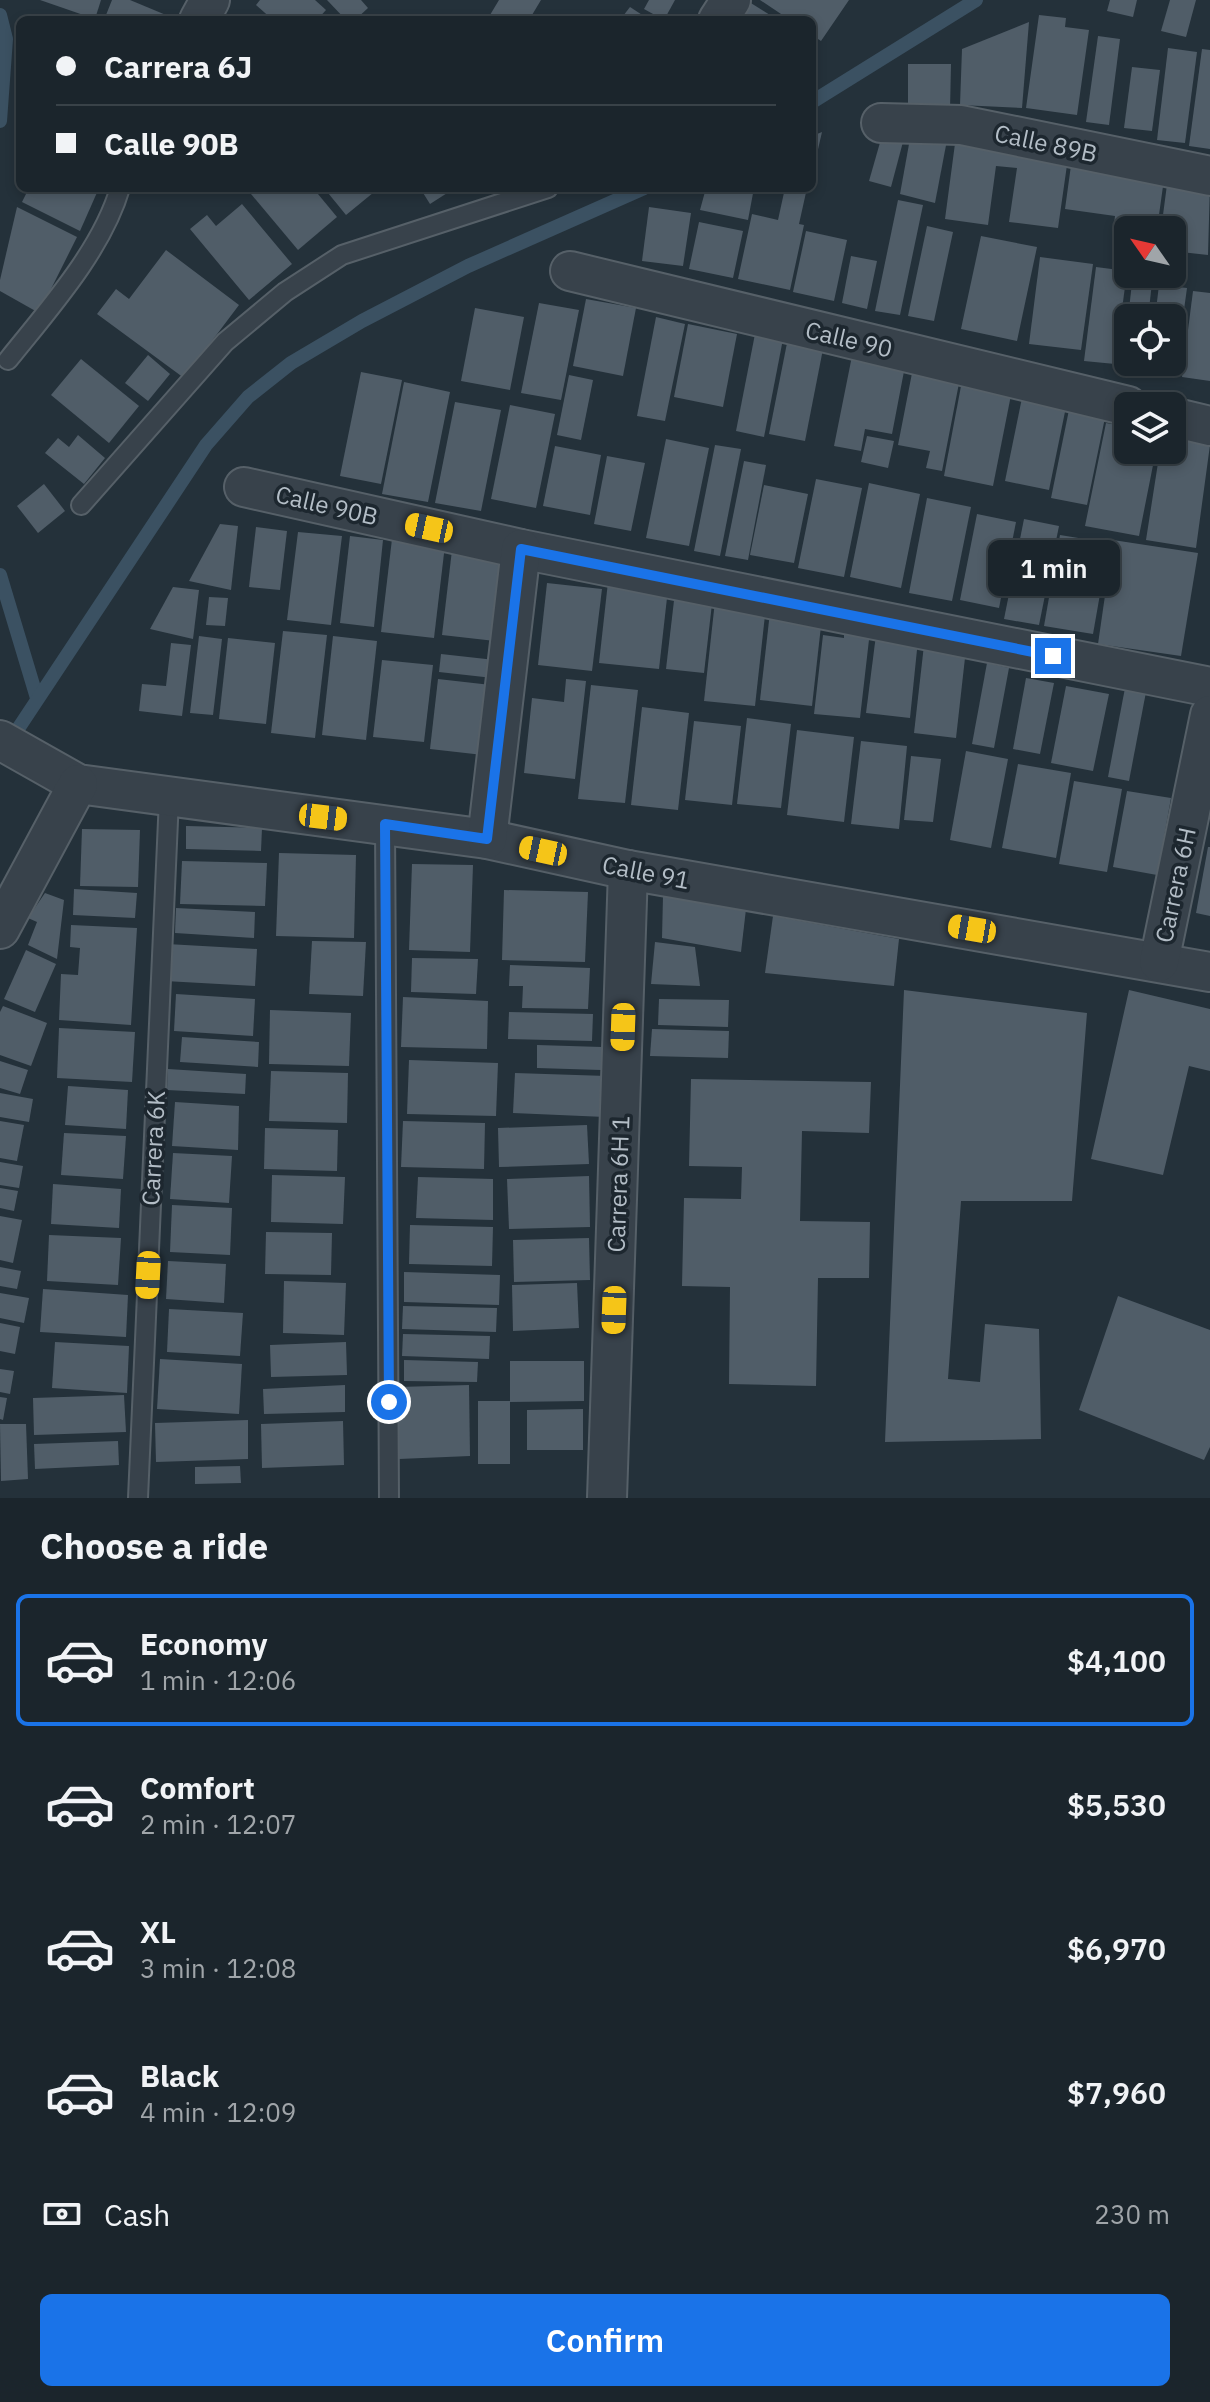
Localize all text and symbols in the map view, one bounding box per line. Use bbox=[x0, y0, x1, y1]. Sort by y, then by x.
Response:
text: Carrera 6J bbox=[104, 47, 252, 86]
street label: Calle 89B bbox=[992, 117, 1100, 169]
text: Calle 90B bbox=[104, 124, 239, 163]
north arrow bbox=[1114, 216, 1186, 288]
map controls bbox=[1114, 216, 1186, 464]
button: locate bbox=[1114, 304, 1186, 376]
street label: Calle 90 bbox=[802, 313, 896, 365]
button: layers bbox=[1114, 392, 1186, 464]
street label: Calle 90B bbox=[273, 478, 381, 532]
car bbox=[403, 511, 455, 545]
callout: 1 min bbox=[987, 540, 1119, 596]
text: 1 min bbox=[1020, 551, 1088, 585]
route end bbox=[1035, 638, 1071, 674]
car bbox=[298, 802, 348, 832]
street label: Carrera 6H bbox=[1147, 824, 1203, 946]
car bbox=[517, 834, 569, 868]
street label: Calle 91 bbox=[600, 848, 692, 896]
car bbox=[946, 913, 998, 945]
car bbox=[610, 1003, 636, 1051]
street label: Carrera 6K bbox=[134, 1090, 172, 1206]
street label: Carrera 6H 1 bbox=[600, 1115, 636, 1253]
car bbox=[135, 1250, 161, 1300]
car bbox=[601, 1286, 627, 1334]
route start bbox=[371, 1384, 407, 1420]
text: Choose a ride bbox=[40, 1522, 268, 1569]
icon: car bbox=[44, 1624, 116, 1696]
text: Economy bbox=[140, 1624, 268, 1663]
text: $4,100 bbox=[1067, 1641, 1166, 1680]
text: 1 min · 12:06 bbox=[140, 1663, 296, 1697]
icon: car bbox=[44, 1768, 116, 1840]
text: Comfort bbox=[140, 1768, 255, 1807]
text: $5,530 bbox=[1067, 1785, 1166, 1824]
text: 2 min · 12:07 bbox=[140, 1807, 296, 1841]
icon: car bbox=[44, 1912, 116, 1984]
text: XL bbox=[140, 1912, 176, 1951]
text: $6,970 bbox=[1067, 1929, 1166, 1968]
text: 3 min · 12:08 bbox=[140, 1951, 296, 1985]
icon: car bbox=[44, 2056, 116, 2128]
text: Black bbox=[140, 2056, 219, 2095]
text: $7,960 bbox=[1067, 2073, 1166, 2112]
text: 4 min · 12:09 bbox=[140, 2095, 296, 2129]
icon: cash bbox=[40, 2192, 84, 2236]
text: Cash bbox=[104, 2195, 170, 2234]
text: 230 m bbox=[1094, 2197, 1170, 2231]
button: Confirm bbox=[40, 2294, 1170, 2386]

